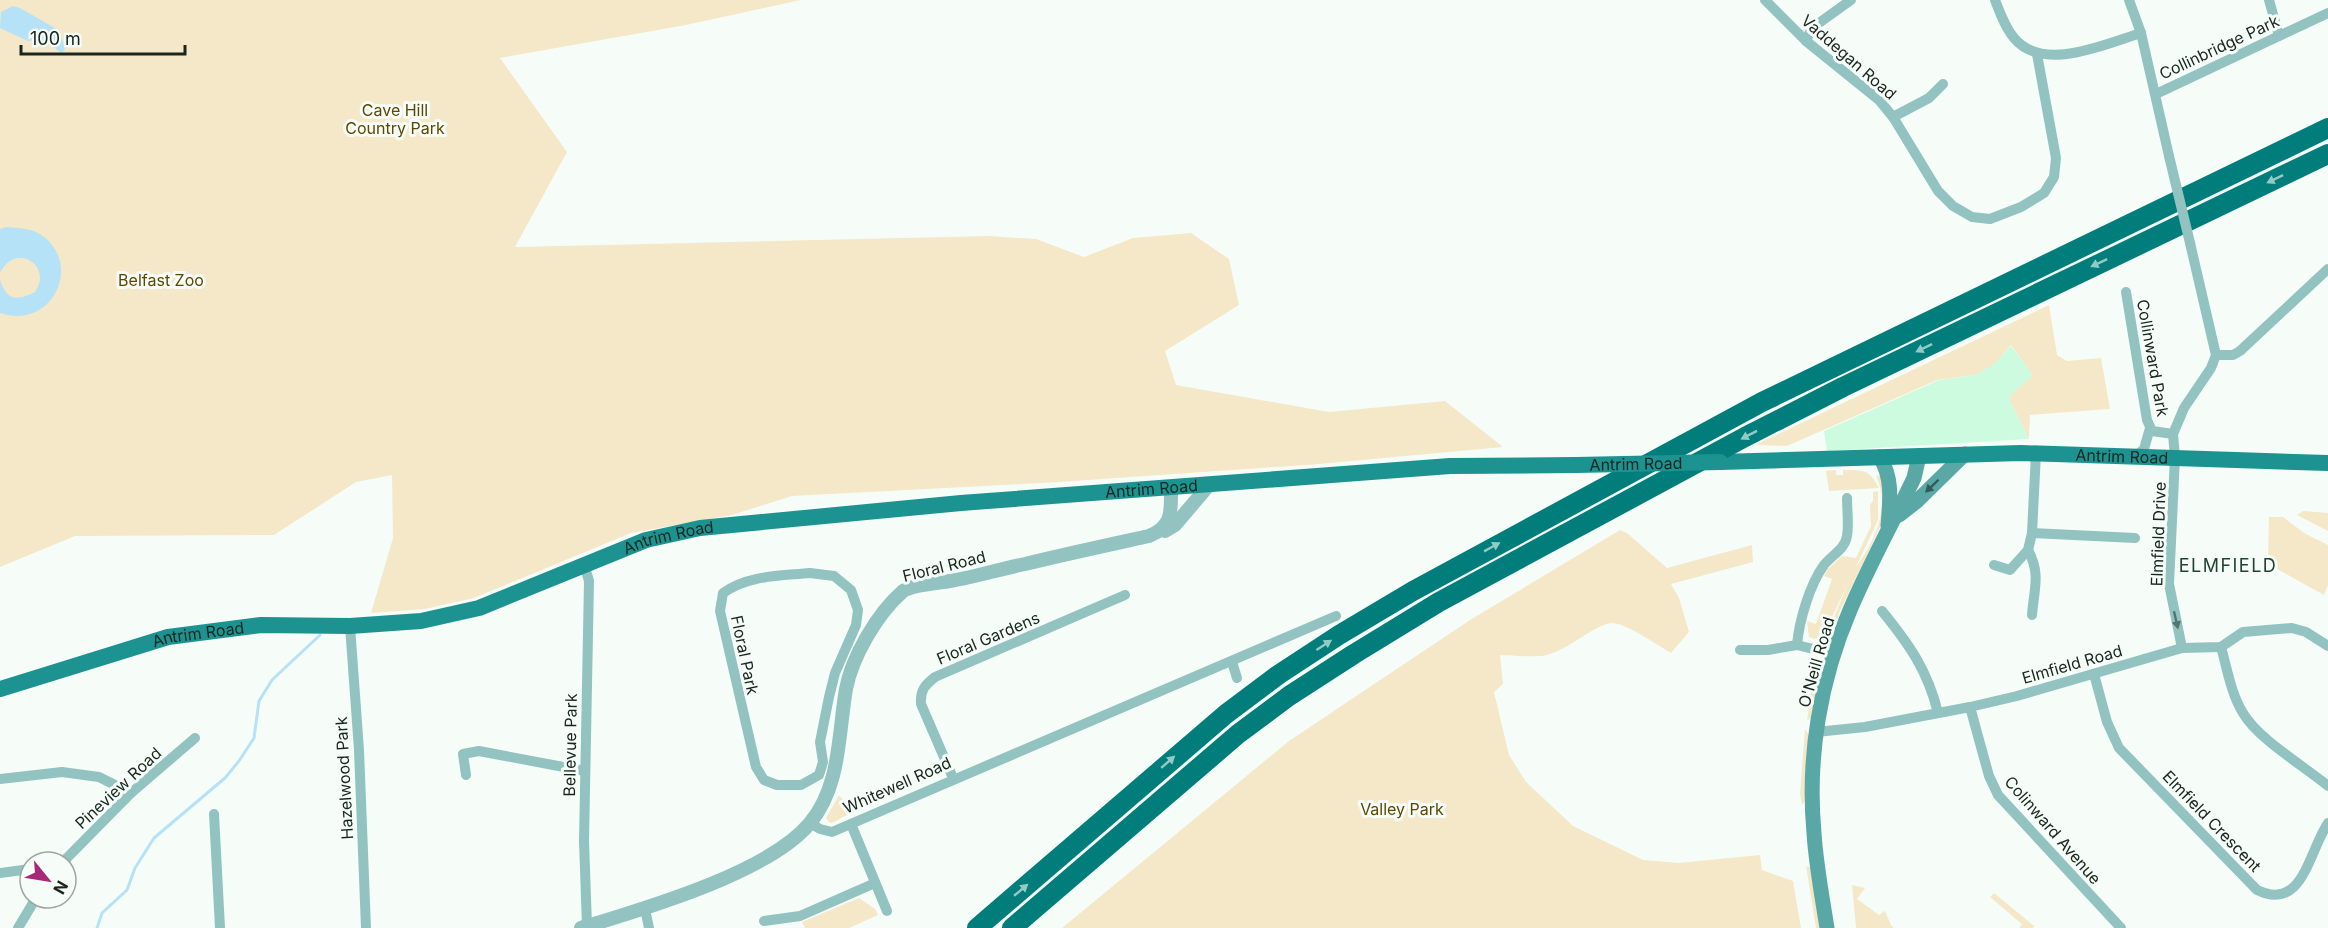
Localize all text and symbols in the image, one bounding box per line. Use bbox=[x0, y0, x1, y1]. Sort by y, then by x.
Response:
street label: Vaddegan Road bbox=[1797, 10, 1901, 104]
street label: Collinbridge Park bbox=[2156, 10, 2282, 84]
scale bar bbox=[21, 18, 184, 56]
text: 100 m bbox=[30, 28, 81, 49]
park label: Cave Hill Country Park bbox=[345, 100, 445, 138]
one-way arrow bbox=[2267, 175, 2284, 184]
one-way arrow bbox=[2091, 259, 2108, 268]
park label: Belfast Zoo bbox=[118, 270, 204, 290]
street label: Collinward Park bbox=[2133, 298, 2173, 418]
one-way arrow bbox=[1915, 343, 1932, 353]
one-way arrow bbox=[1741, 430, 1758, 440]
street label: Antrim Road bbox=[2075, 445, 2169, 468]
street label: Antrim Road bbox=[1589, 453, 1683, 475]
street label: Antrim Road bbox=[1104, 475, 1198, 502]
one-way arrow bbox=[1925, 479, 1939, 493]
street label: Elmfield Drive bbox=[2146, 481, 2170, 587]
street label: Antrim Road bbox=[620, 517, 715, 558]
one-way arrow bbox=[1484, 542, 1501, 552]
street label: Floral Road bbox=[900, 546, 988, 586]
district label: ELMFIELD bbox=[2179, 555, 2277, 576]
street label: Floral Gardens bbox=[933, 607, 1043, 669]
one-way arrow bbox=[2171, 611, 2181, 629]
street label: Floral Park bbox=[727, 614, 763, 697]
street label: O'Neill Road bbox=[1794, 614, 1838, 710]
street label: Antrim Road bbox=[149, 617, 245, 651]
one-way arrow bbox=[1316, 640, 1332, 651]
street label: Elmfield Road bbox=[2020, 640, 2124, 688]
street label: Bellevue Park bbox=[559, 693, 581, 797]
street label: Hazelwood Park bbox=[331, 716, 357, 840]
street label: Pineview Road bbox=[71, 743, 165, 833]
street label: Whitewell Road bbox=[840, 752, 954, 818]
one-way arrow bbox=[1160, 756, 1175, 769]
street label: Elmfield Crescent bbox=[2159, 766, 2265, 876]
street label: Colinward Avenue bbox=[2001, 772, 2105, 888]
park label: Valley Park bbox=[1360, 799, 1444, 819]
north arrow bbox=[18, 850, 78, 910]
text: N bbox=[49, 877, 73, 898]
one-way arrow bbox=[1013, 884, 1028, 897]

